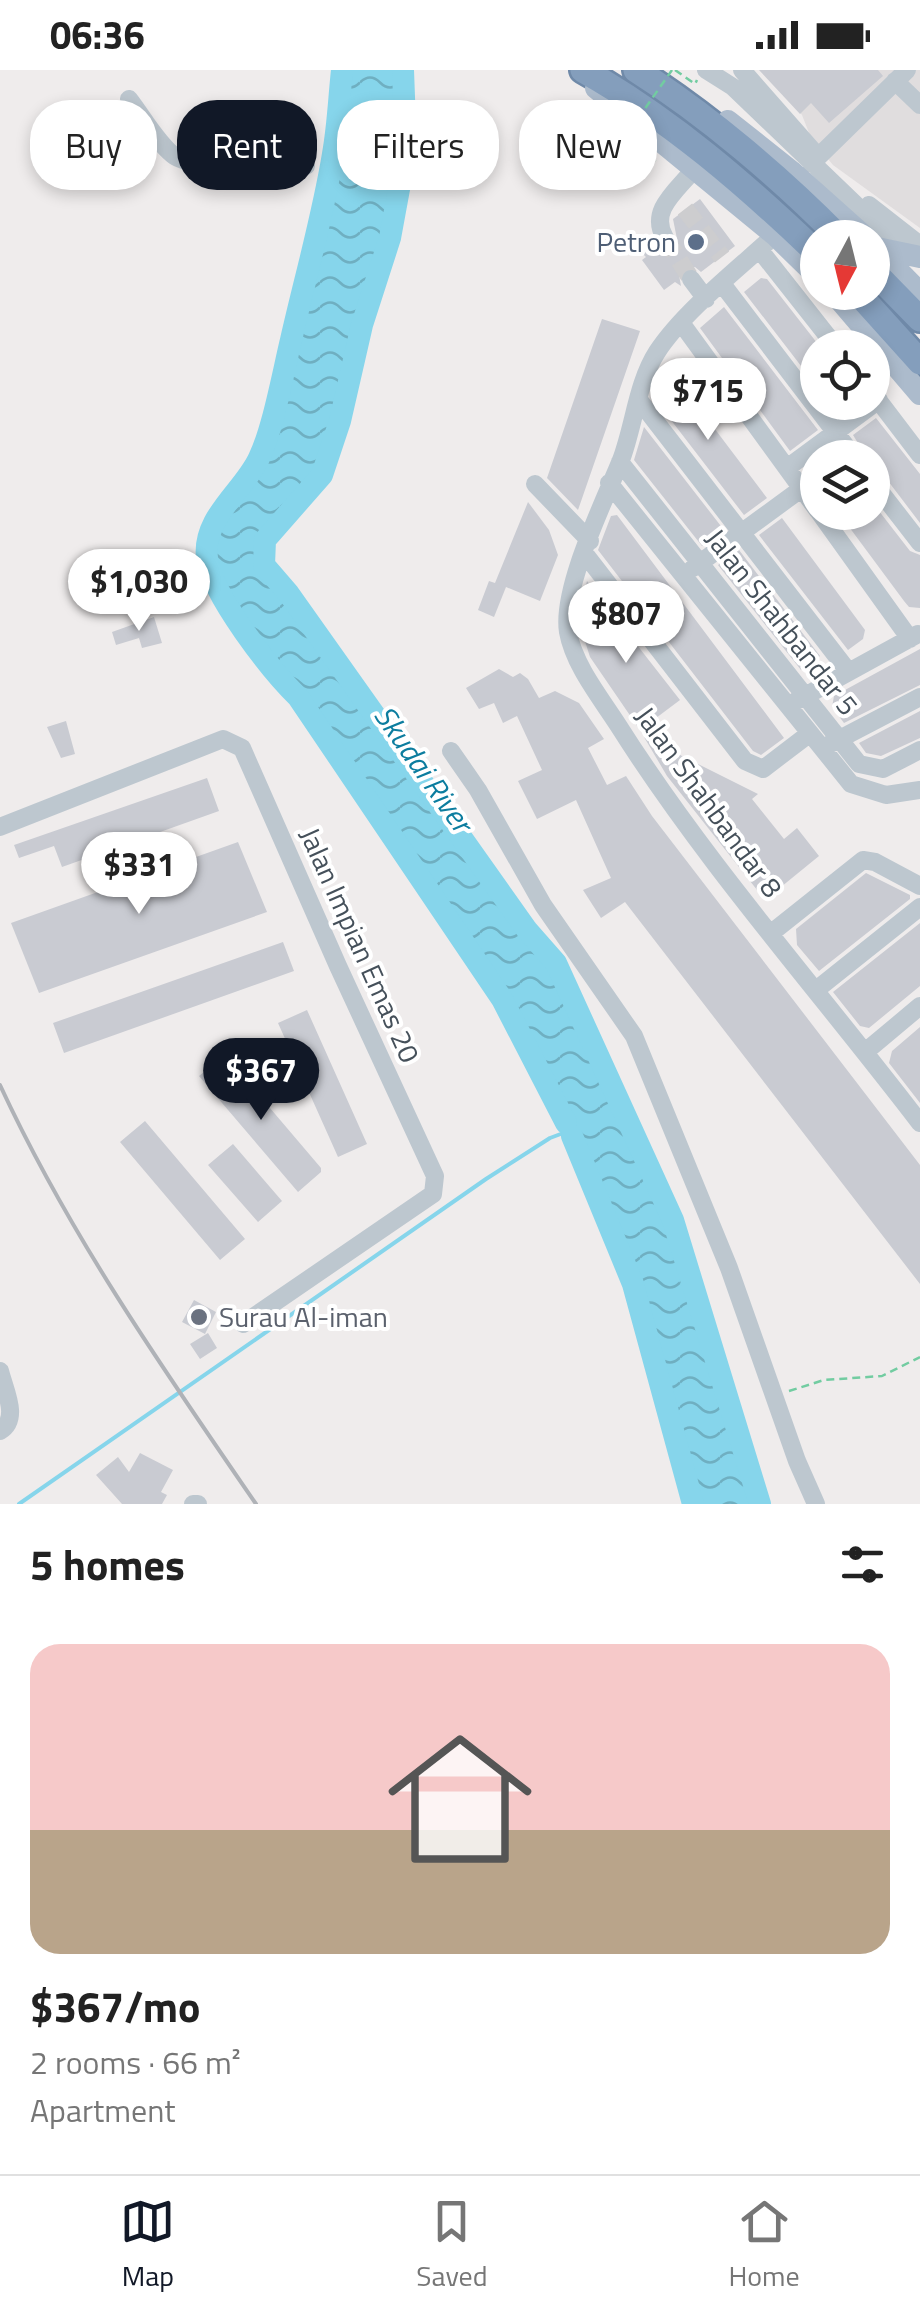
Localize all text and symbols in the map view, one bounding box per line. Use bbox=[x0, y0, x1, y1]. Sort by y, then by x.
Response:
text: 06:36 bbox=[50, 6, 145, 64]
chip: Buy bbox=[30, 100, 157, 190]
chip: Rent bbox=[177, 100, 317, 190]
chip: Filters bbox=[337, 100, 499, 190]
chip: New bbox=[519, 100, 657, 190]
place label: Petron bbox=[596, 220, 676, 263]
north arrow bbox=[800, 220, 890, 310]
map controls bbox=[800, 220, 890, 530]
marker: Petron bbox=[685, 231, 707, 253]
button: locate bbox=[800, 330, 890, 420]
pin: $715 bbox=[649, 358, 767, 443]
text: $715 bbox=[672, 366, 744, 414]
button: layers bbox=[800, 440, 890, 530]
street label: Jalan Shahbandar 5 bbox=[695, 519, 869, 724]
pin: $1,030 bbox=[58, 549, 220, 634]
text: $1,030 bbox=[90, 557, 188, 605]
pin: $807 bbox=[567, 581, 685, 666]
text: $807 bbox=[590, 589, 662, 637]
water label: Skudai River bbox=[363, 696, 486, 844]
street label: Jalan Shahbandar 8 bbox=[625, 697, 794, 906]
street label: Jalan Impian Emas 20 bbox=[289, 820, 432, 1069]
pin: $331 bbox=[80, 832, 198, 917]
text: $331 bbox=[103, 840, 175, 888]
pin: $367 bbox=[202, 1038, 320, 1123]
text: $367 bbox=[225, 1046, 297, 1094]
place label: Surau Al-iman bbox=[219, 1295, 388, 1338]
marker: Surau Al-iman bbox=[188, 1306, 210, 1328]
text: 5 homes bbox=[30, 1532, 185, 1596]
icon: filters bbox=[835, 1537, 890, 1592]
icon: home bbox=[370, 1709, 550, 1889]
text: $367/mo bbox=[30, 1974, 200, 2038]
text: 2 rooms · 66 m² bbox=[30, 2038, 241, 2086]
text: Apartment bbox=[30, 2086, 176, 2134]
tab: Map bbox=[120, 2194, 175, 2297]
tab: Saved bbox=[416, 2194, 488, 2297]
tab: Home bbox=[728, 2194, 800, 2297]

